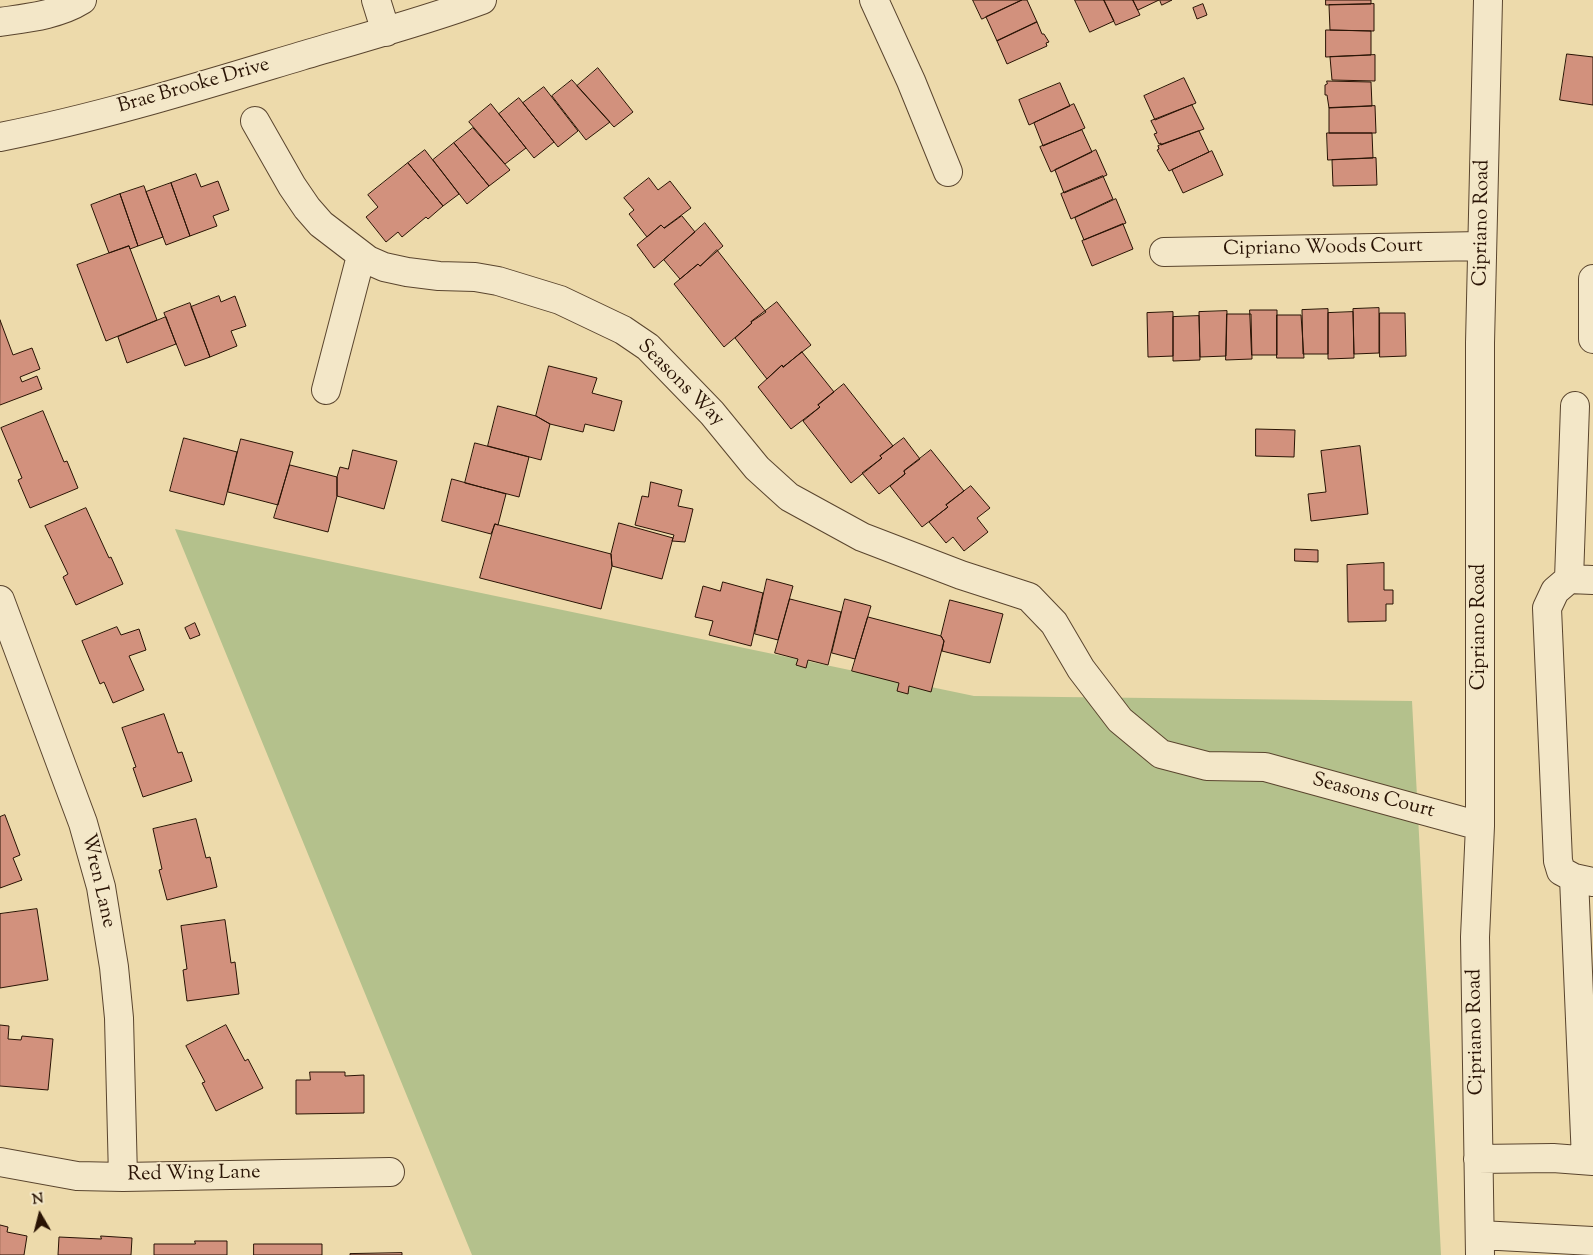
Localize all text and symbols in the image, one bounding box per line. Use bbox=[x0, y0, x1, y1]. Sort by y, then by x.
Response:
street label: Brae Brooke Drive bbox=[115, 54, 273, 120]
street label: Cipriano Road bbox=[1470, 159, 1496, 287]
street label: Cipriano Woods Court bbox=[1223, 235, 1423, 263]
street label: Seasons Way bbox=[632, 336, 728, 432]
street label: Cipriano Road bbox=[1469, 564, 1493, 690]
street label: Seasons Court bbox=[1309, 769, 1437, 825]
street label: Wren Lane bbox=[74, 831, 120, 931]
street label: Cipriano Road bbox=[1464, 968, 1490, 1096]
street label: Red Wing Lane bbox=[127, 1162, 261, 1188]
text: N bbox=[31, 1189, 45, 1211]
north arrow bbox=[15, 1190, 65, 1240]

